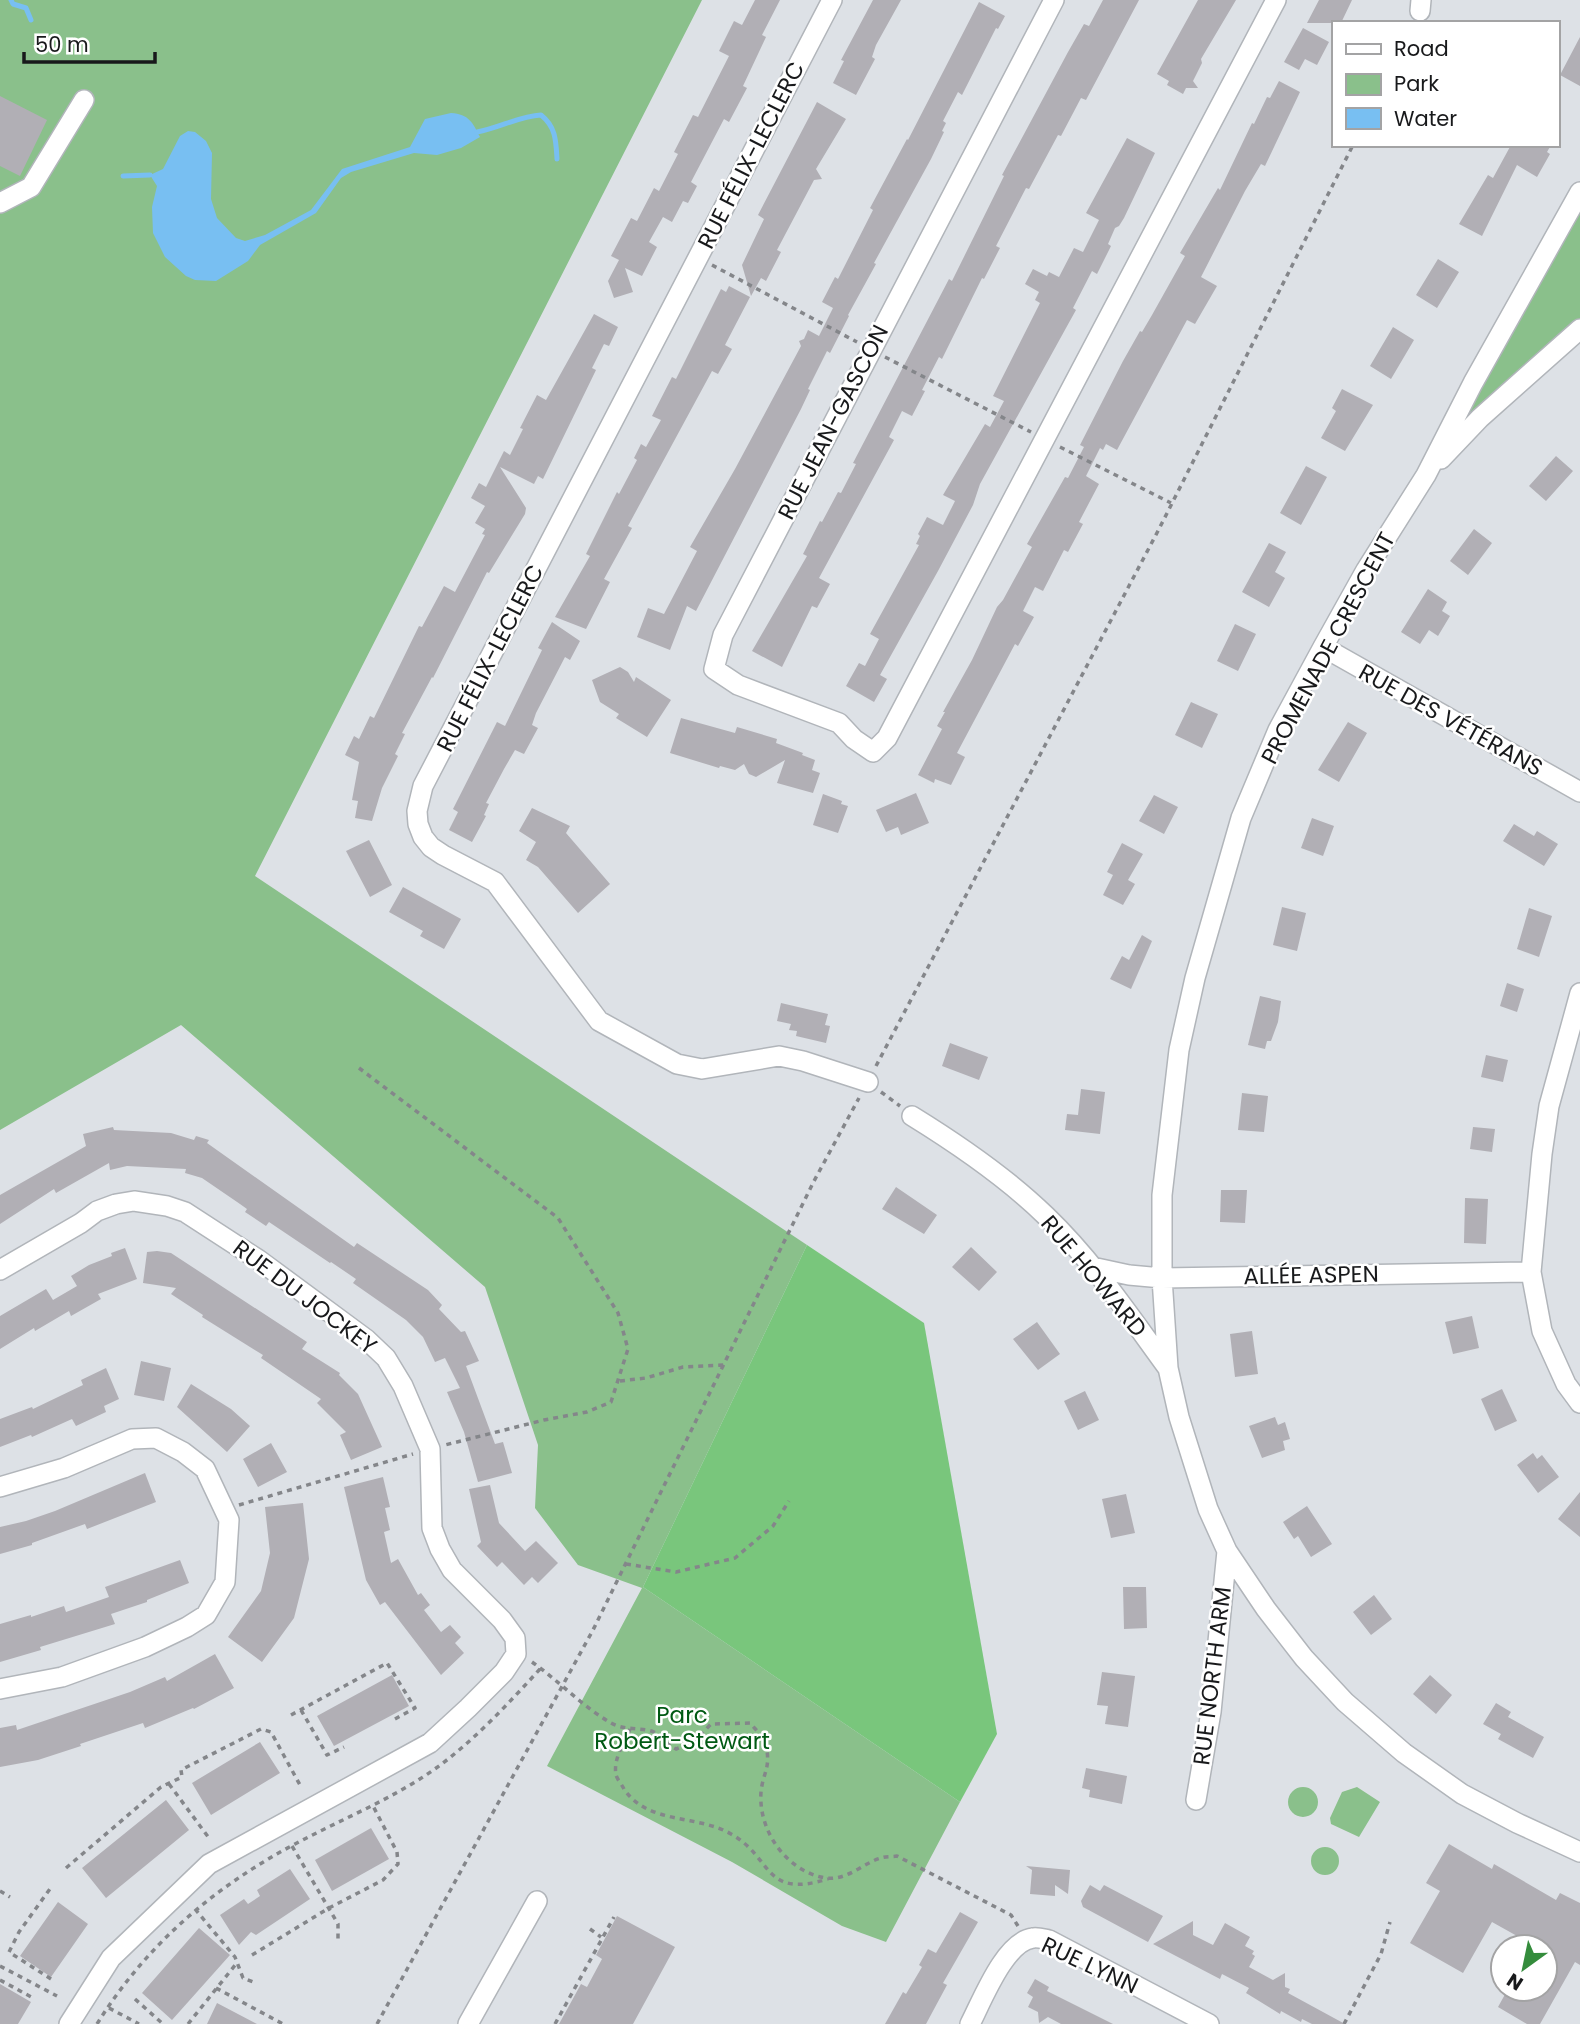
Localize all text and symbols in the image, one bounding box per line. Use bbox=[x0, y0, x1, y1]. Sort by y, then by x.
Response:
scale bar bbox=[24, 21, 156, 65]
legend bbox=[1332, 21, 1559, 147]
text: 50 m bbox=[35, 30, 89, 59]
text: Road bbox=[1394, 34, 1449, 63]
street label: RUE FÉLIX-LECLERC bbox=[690, 56, 812, 254]
text: Park bbox=[1394, 69, 1439, 98]
text: Water bbox=[1394, 104, 1457, 133]
street label: RUE JEAN-GASCON bbox=[770, 319, 896, 525]
street label: PROMENADE CRESCENT bbox=[1253, 527, 1403, 769]
street label: RUE FÉLIX-LECLERC bbox=[429, 559, 551, 757]
street label: RUE DES VÉTÉRANS bbox=[1353, 656, 1549, 784]
street label: RUE HOWARD bbox=[1034, 1208, 1154, 1344]
street label: RUE DU JOCKEY bbox=[227, 1232, 383, 1362]
street label: ALLÉE ASPEN bbox=[1243, 1258, 1379, 1292]
street label: RUE NORTH ARM bbox=[1185, 1585, 1239, 1767]
park label: Parc Robert-Stewart bbox=[594, 1699, 770, 1757]
street label: RUE LYNN bbox=[1036, 1929, 1144, 2001]
north arrow bbox=[1489, 1933, 1559, 2003]
text: N bbox=[1502, 1967, 1528, 1997]

